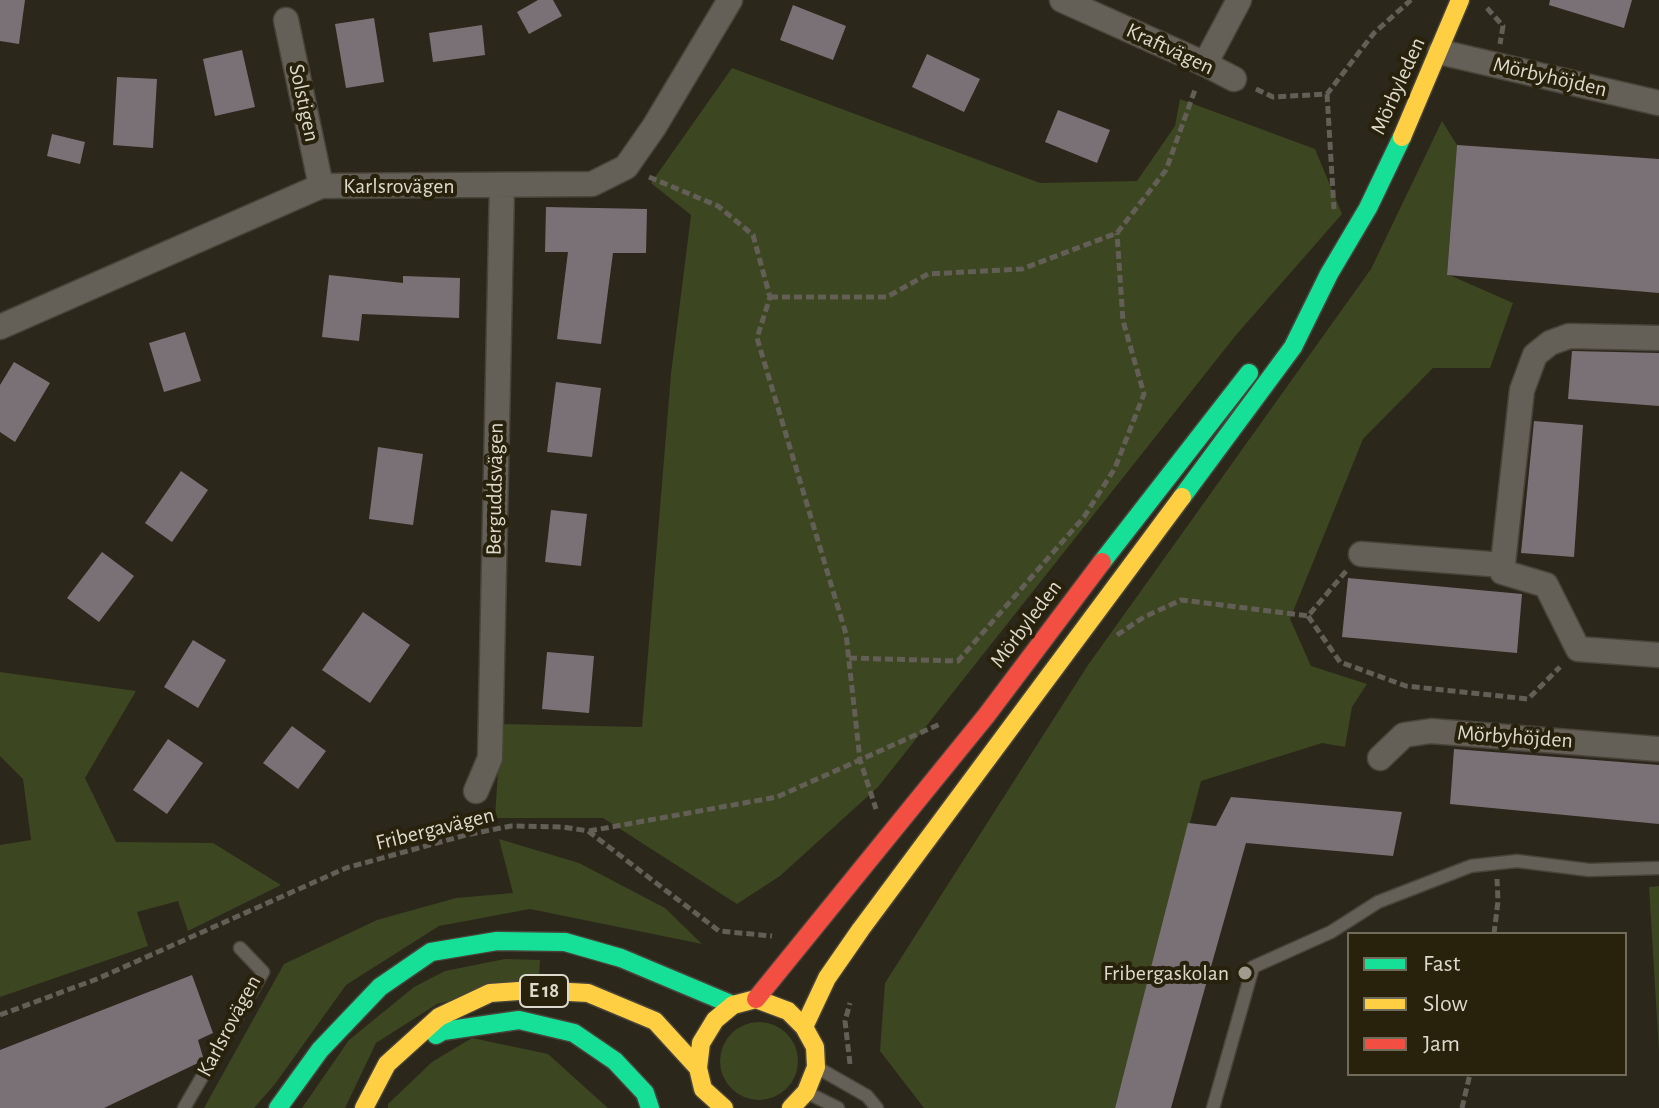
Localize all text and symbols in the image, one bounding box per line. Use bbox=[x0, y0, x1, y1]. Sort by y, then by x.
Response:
street label: Kraftvägen bbox=[1122, 17, 1218, 81]
street label: Mörbyleden bbox=[1365, 33, 1431, 139]
street label: Mörbyhöjden bbox=[1491, 51, 1609, 103]
street label: Solstigen bbox=[283, 62, 325, 144]
street label: Karlsrovägen bbox=[343, 173, 455, 199]
street label: Berguddsvägen bbox=[481, 422, 509, 556]
street label: Mörbyleden bbox=[984, 575, 1068, 673]
street label: Mörbyhöjden bbox=[1456, 720, 1574, 754]
street label: Fribergavägen bbox=[373, 802, 497, 856]
legend bbox=[1347, 932, 1627, 1076]
text: Fast bbox=[1423, 952, 1460, 976]
place label: Fribergaskolan bbox=[1103, 960, 1229, 986]
marker: Fribergaskolan bbox=[1236, 964, 1254, 982]
street label: Karlsrovägen bbox=[191, 971, 267, 1081]
road number: E 18 bbox=[520, 975, 568, 1007]
text: Slow bbox=[1423, 992, 1468, 1016]
text: Jam bbox=[1423, 1032, 1460, 1056]

